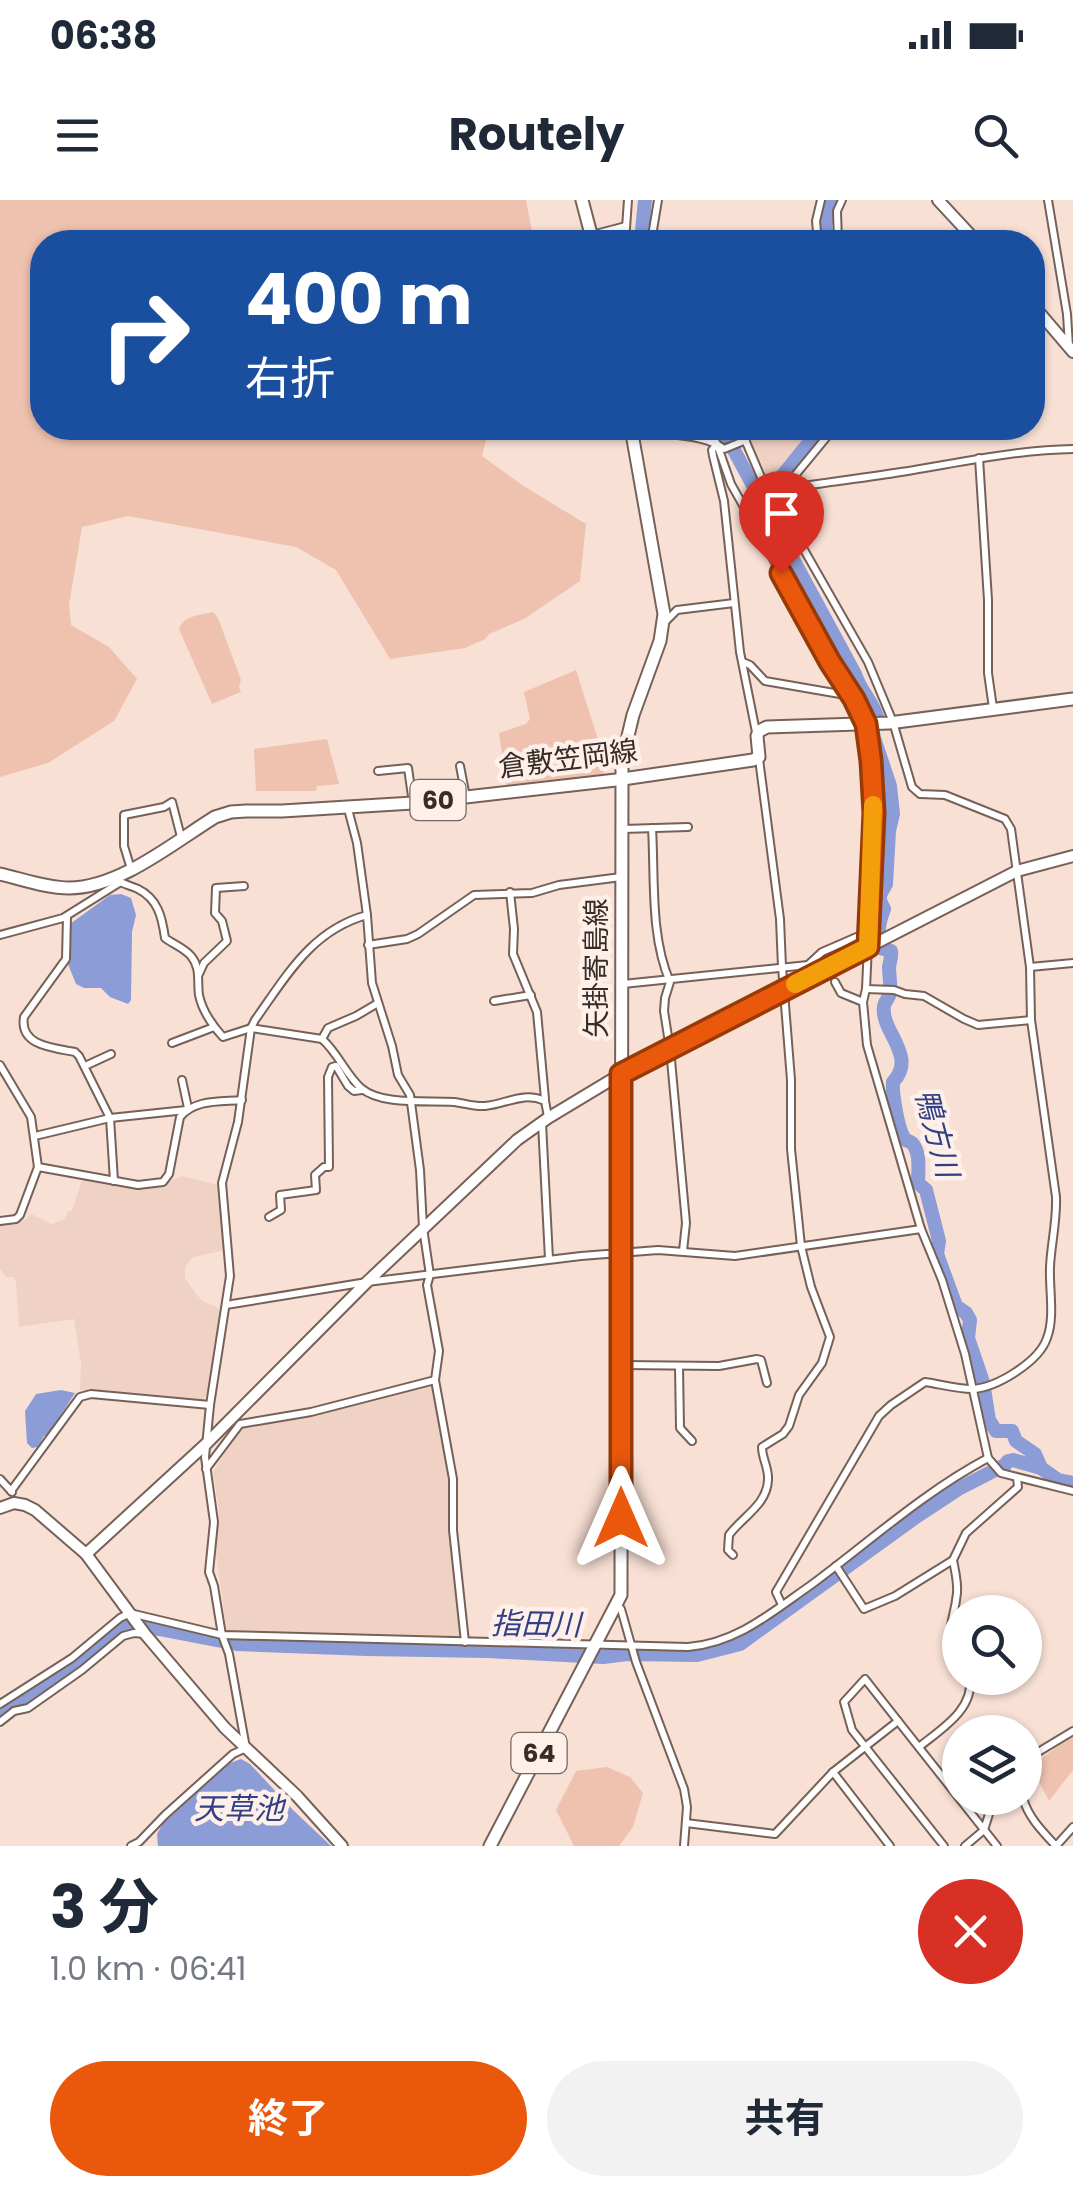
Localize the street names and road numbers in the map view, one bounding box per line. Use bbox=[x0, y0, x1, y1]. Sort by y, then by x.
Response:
street label: 倉敷笠岡線 bbox=[496, 731, 640, 787]
road number: 60 bbox=[410, 780, 466, 820]
street label: 矢掛寄島線 bbox=[577, 898, 616, 1038]
road number: 64 bbox=[512, 1733, 566, 1773]

